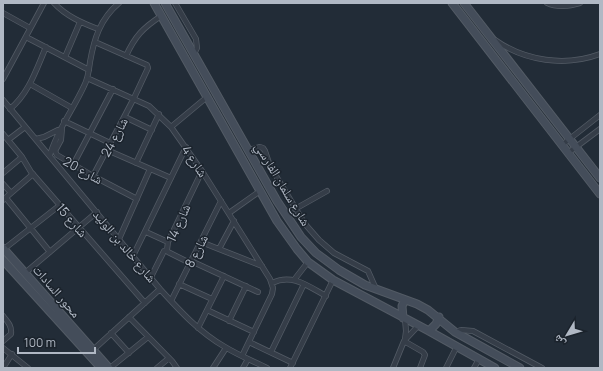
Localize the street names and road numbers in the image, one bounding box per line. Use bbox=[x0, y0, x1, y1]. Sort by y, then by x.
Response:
street label: شارع 24 bbox=[96, 114, 133, 160]
street label: شارع سلمان الفارسي bbox=[249, 139, 315, 230]
street label: شارع 4 bbox=[177, 141, 212, 181]
street label: شارع 20 bbox=[59, 152, 106, 189]
street label: شارع 15 bbox=[51, 199, 92, 242]
street label: شارع 14 bbox=[162, 201, 195, 245]
street label: شارع خالد بن الوليد bbox=[89, 206, 161, 287]
street label: شارع 8 bbox=[180, 231, 213, 271]
street label: محور السادات bbox=[29, 261, 85, 321]

